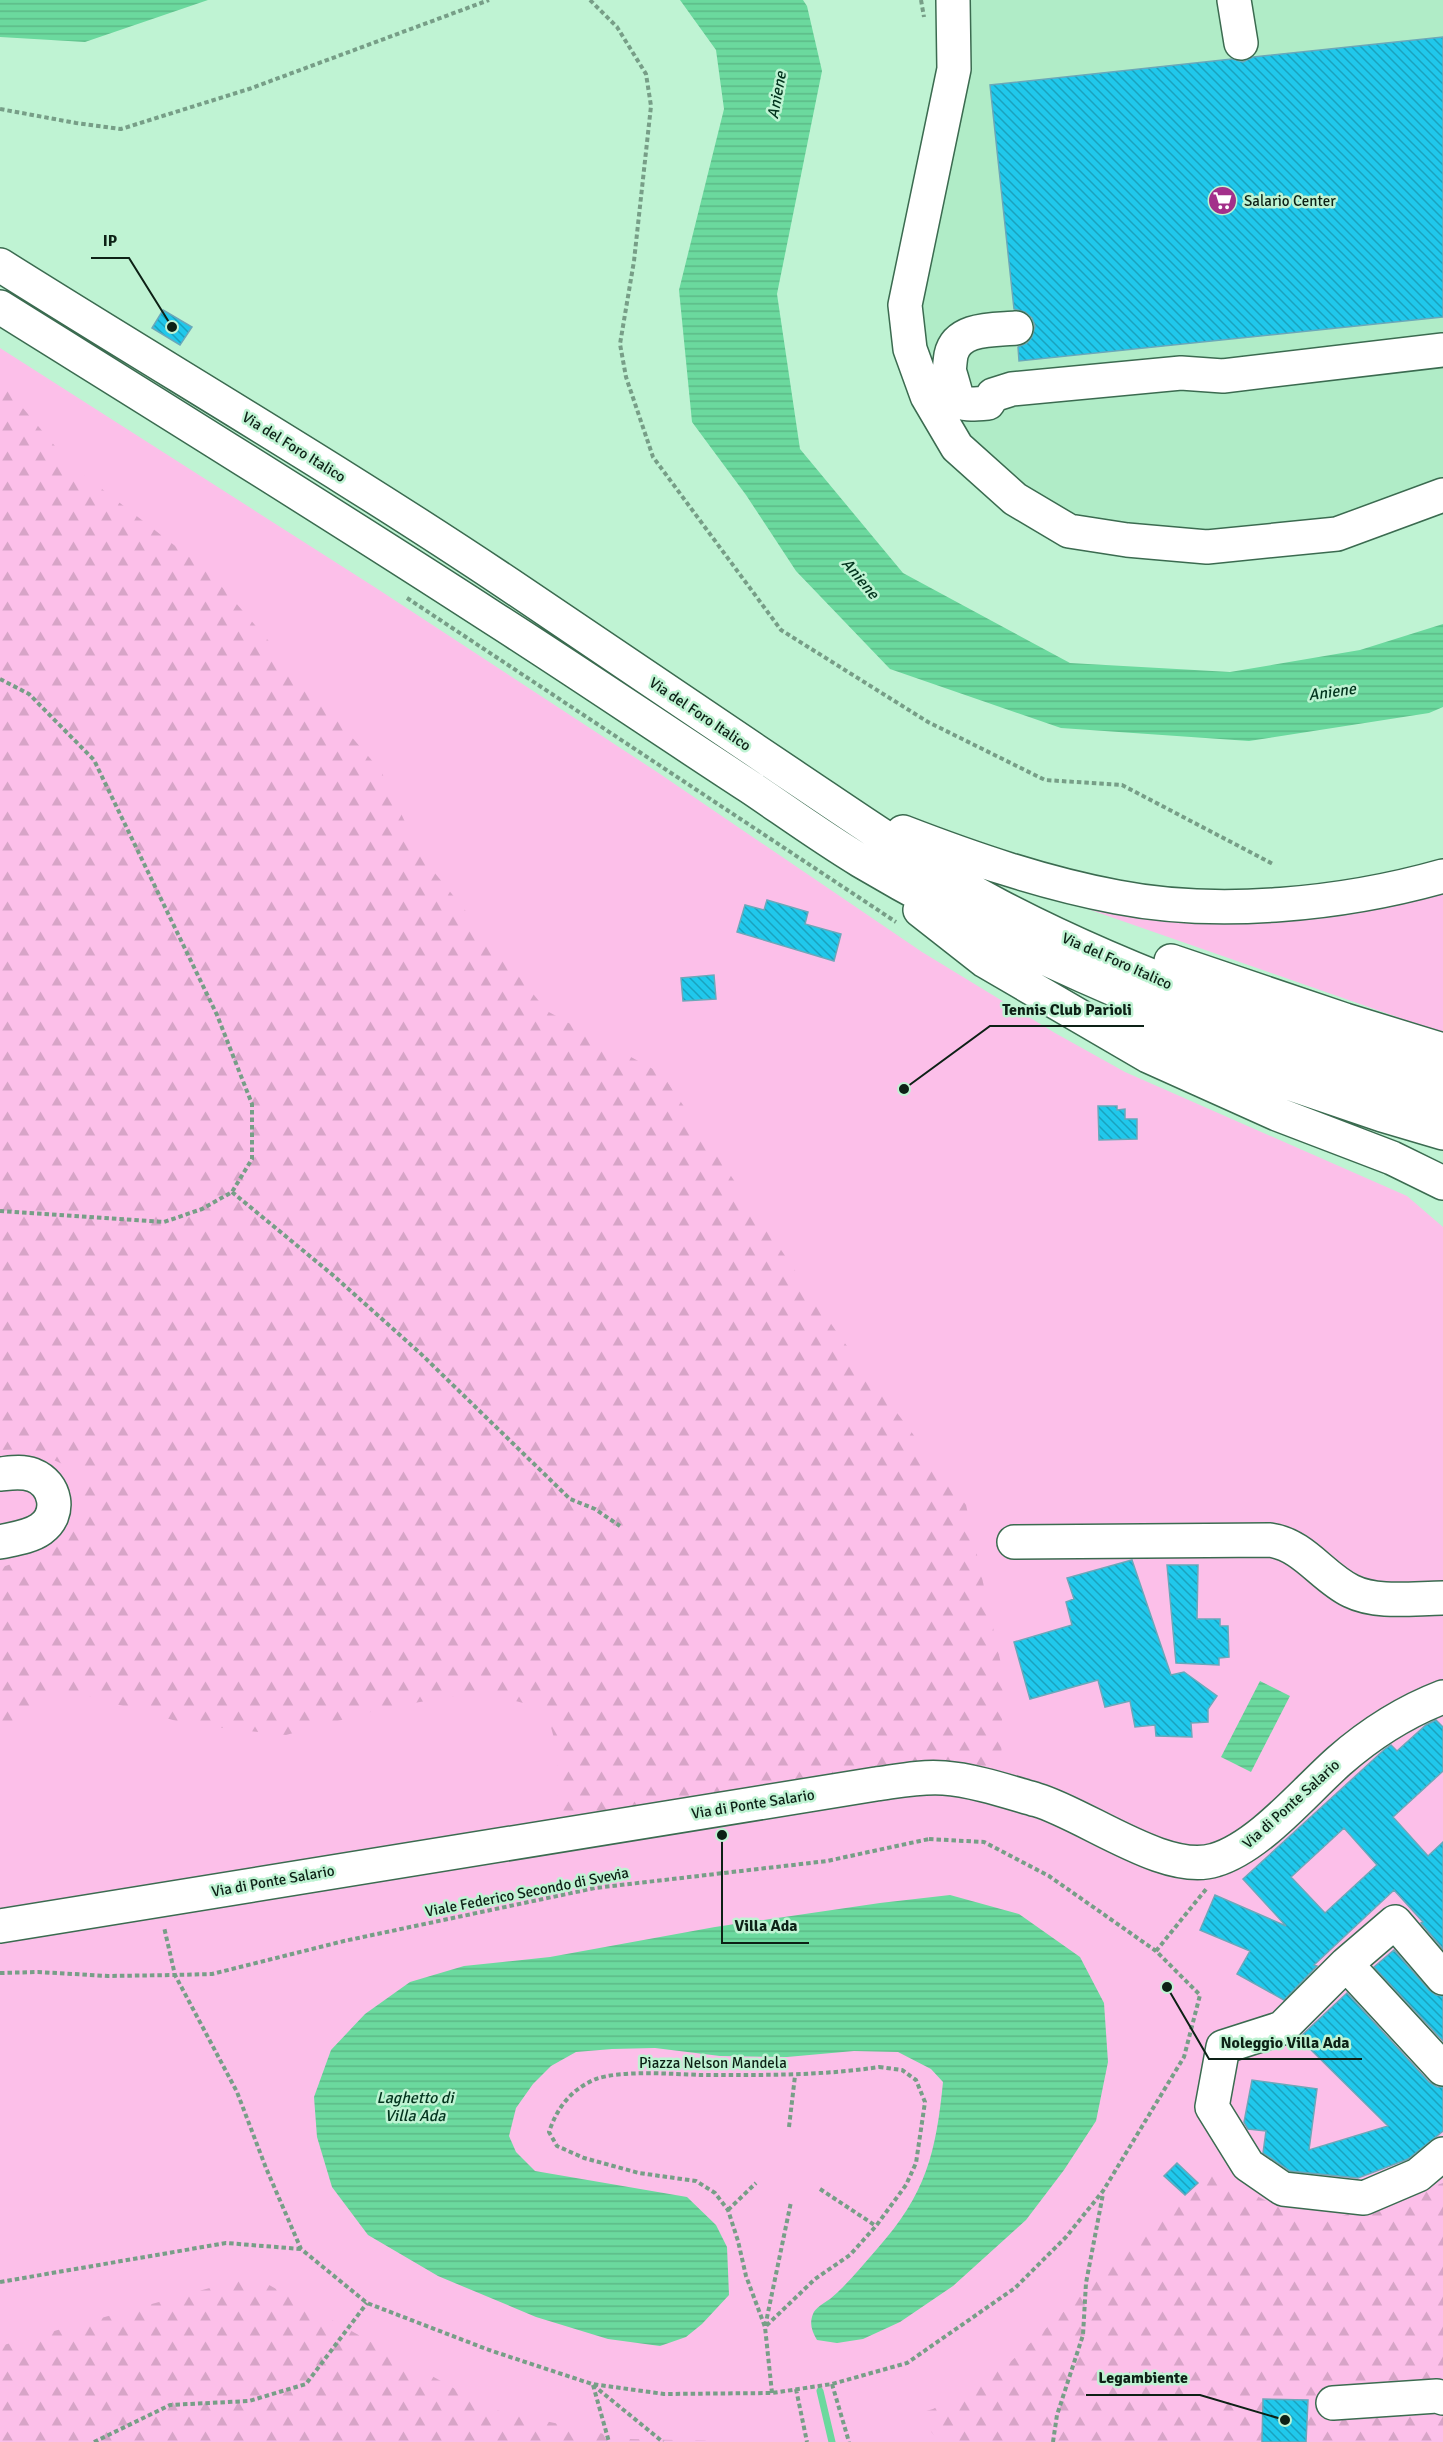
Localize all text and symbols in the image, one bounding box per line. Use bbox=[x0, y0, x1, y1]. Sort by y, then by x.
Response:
water label: Aniene bbox=[763, 69, 791, 120]
supermarket icon: Salario Center bbox=[1207, 185, 1239, 217]
place label: Salario Center bbox=[1244, 192, 1336, 210]
callout: IP bbox=[91, 224, 129, 258]
text: IP bbox=[103, 231, 117, 251]
street label: Via del Foro Italico bbox=[239, 408, 349, 486]
water label: Aniene bbox=[837, 554, 884, 604]
street label: Via del Foro Italico bbox=[646, 673, 754, 755]
water label: Aniene bbox=[1307, 679, 1358, 705]
street label: Via del Foro Italico bbox=[1059, 929, 1175, 993]
callout: Tennis Club Parioli bbox=[990, 992, 1144, 1026]
text: Tennis Club Parioli bbox=[1002, 1000, 1132, 1020]
street label: Via di Ponte Salario bbox=[1239, 1756, 1343, 1852]
street label: Via di Ponte Salario bbox=[690, 1785, 816, 1823]
street label: Via di Ponte Salario bbox=[210, 1861, 336, 1901]
street label: Viale Federico Secondo di Svevia bbox=[424, 1863, 630, 1921]
callout: Villa Ada bbox=[722, 1909, 809, 1943]
text: Villa Ada bbox=[735, 1916, 797, 1936]
callout: Noleggio Villa Ada bbox=[1209, 2025, 1362, 2059]
text: Noleggio Villa Ada bbox=[1220, 2033, 1350, 2053]
street label: Piazza Nelson Mandela bbox=[639, 2054, 787, 2072]
water label: Laghetto di Villa Ada bbox=[376, 2088, 455, 2126]
callout: Legambiente bbox=[1086, 2361, 1200, 2395]
text: Legambiente bbox=[1098, 2368, 1188, 2388]

